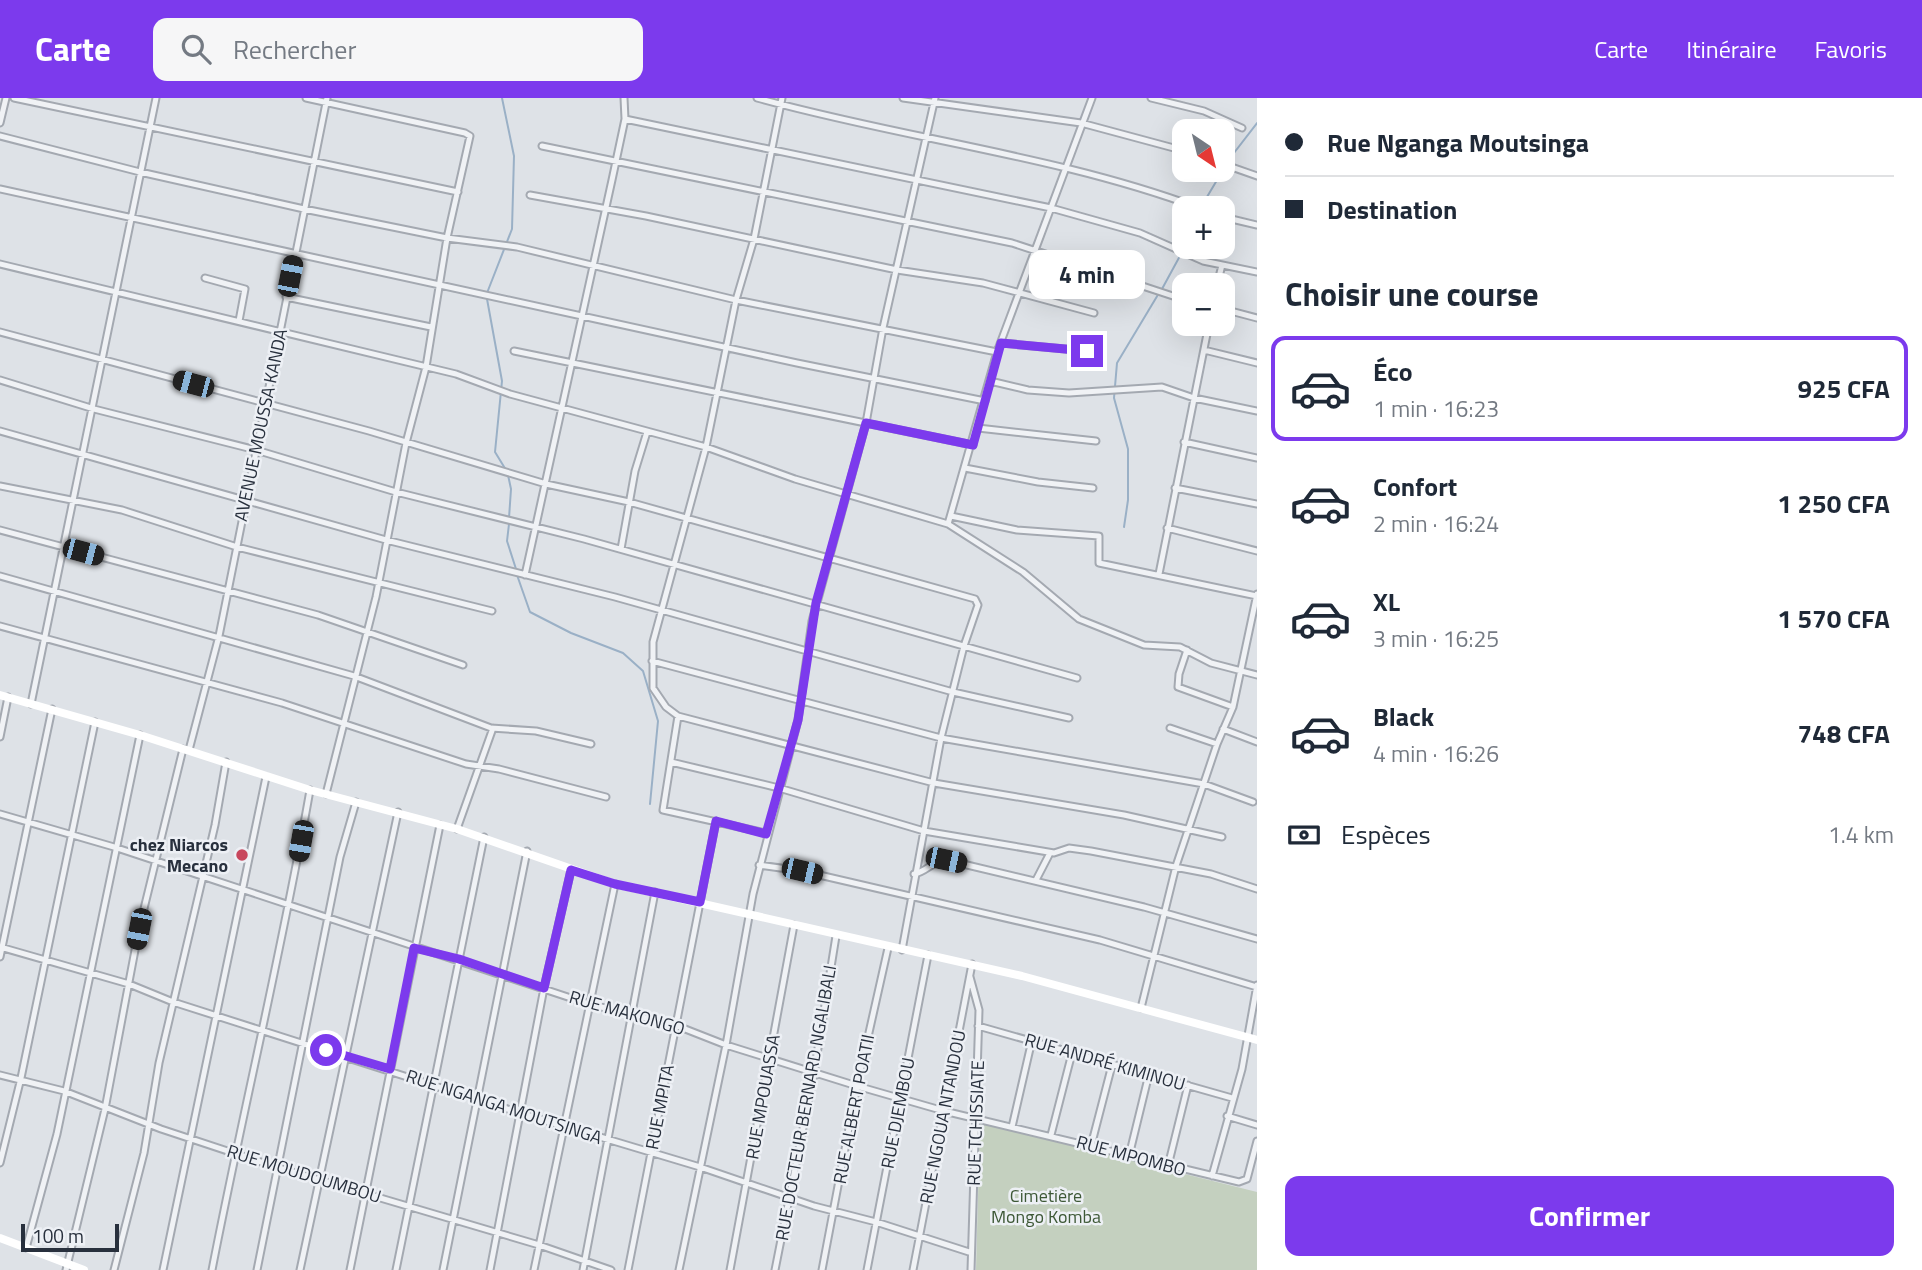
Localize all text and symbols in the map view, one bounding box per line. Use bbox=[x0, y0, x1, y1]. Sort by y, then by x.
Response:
search box bbox=[153, 18, 643, 81]
text: Carte bbox=[35, 24, 111, 74]
icon: search bbox=[177, 30, 215, 68]
text: Rechercher bbox=[233, 30, 356, 69]
text: Carte bbox=[1594, 31, 1648, 67]
text: Itinéraire bbox=[1686, 31, 1777, 67]
text: Favoris bbox=[1815, 31, 1887, 67]
north arrow bbox=[1172, 119, 1236, 182]
map controls bbox=[1172, 119, 1235, 336]
text: Rue Nganga Moutsinga bbox=[1327, 123, 1589, 162]
text: Destination bbox=[1327, 190, 1457, 229]
button: + bbox=[1172, 196, 1235, 259]
callout: 4 min bbox=[1029, 250, 1145, 299]
car bbox=[276, 253, 305, 299]
text: 4 min bbox=[1059, 257, 1115, 292]
text: Choisir une course bbox=[1285, 270, 1539, 318]
button: − bbox=[1172, 273, 1235, 336]
street label: AVENUE MOUSSA KANDA bbox=[227, 326, 294, 524]
route end bbox=[1071, 335, 1103, 367]
text: Éco bbox=[1373, 352, 1413, 391]
icon: car bbox=[1289, 357, 1352, 420]
car bbox=[170, 368, 217, 400]
text: 925 CFA bbox=[1798, 369, 1890, 408]
text: 1 min · 16:23 bbox=[1373, 391, 1499, 426]
text: Confort bbox=[1373, 467, 1457, 506]
icon: car bbox=[1289, 472, 1352, 535]
text: 1 250 CFA bbox=[1777, 484, 1890, 523]
text: 2 min · 16:24 bbox=[1373, 506, 1499, 541]
car bbox=[60, 536, 107, 568]
text: XL bbox=[1373, 582, 1400, 621]
icon: car bbox=[1289, 587, 1352, 650]
text: 1 570 CFA bbox=[1777, 599, 1890, 638]
text: 3 min · 16:25 bbox=[1373, 621, 1499, 656]
text: Black bbox=[1373, 697, 1434, 736]
icon: car bbox=[1289, 702, 1352, 765]
text: 748 CFA bbox=[1798, 714, 1890, 753]
text: 4 min · 16:26 bbox=[1373, 736, 1499, 771]
text: Espèces bbox=[1341, 815, 1431, 854]
icon: cash bbox=[1285, 816, 1323, 854]
text: 1.4 km bbox=[1828, 817, 1894, 852]
car bbox=[288, 818, 315, 864]
place label: chez Niarcos Mecano bbox=[130, 831, 228, 879]
car bbox=[924, 845, 969, 875]
marker: chez Niarcos Mecano bbox=[234, 847, 250, 863]
car bbox=[780, 856, 825, 886]
car bbox=[125, 906, 154, 952]
street label: RUE DOCTEUR BERNARD NGALIBALI bbox=[768, 963, 843, 1243]
street label: RUE MAKONGO bbox=[566, 983, 688, 1042]
street label: RUE ANDRÉ KIMINOU bbox=[1022, 1026, 1189, 1097]
street label: RUE NGOUA NTANDOU bbox=[912, 1028, 973, 1206]
street label: RUE MPOUASSA bbox=[738, 1032, 787, 1162]
street label: RUE ALBERT POATII bbox=[826, 1032, 881, 1186]
route start bbox=[310, 1034, 342, 1066]
street label: RUE DJEMBOU bbox=[874, 1055, 922, 1171]
street label: RUE TCHISSIATE bbox=[960, 1060, 991, 1186]
street label: RUE NGANGA MOUTSINGA bbox=[403, 1062, 606, 1151]
street label: RUE MPITA bbox=[638, 1062, 681, 1152]
street label: RUE MPOMBO bbox=[1073, 1128, 1189, 1183]
street label: RUE MOUDOUMBOU bbox=[224, 1137, 385, 1210]
button: Confirmer bbox=[1285, 1176, 1894, 1256]
park label: Cimetière Mongo Komba bbox=[991, 1182, 1101, 1230]
scale bar bbox=[21, 1221, 119, 1253]
text: 100 m bbox=[32, 1221, 84, 1250]

